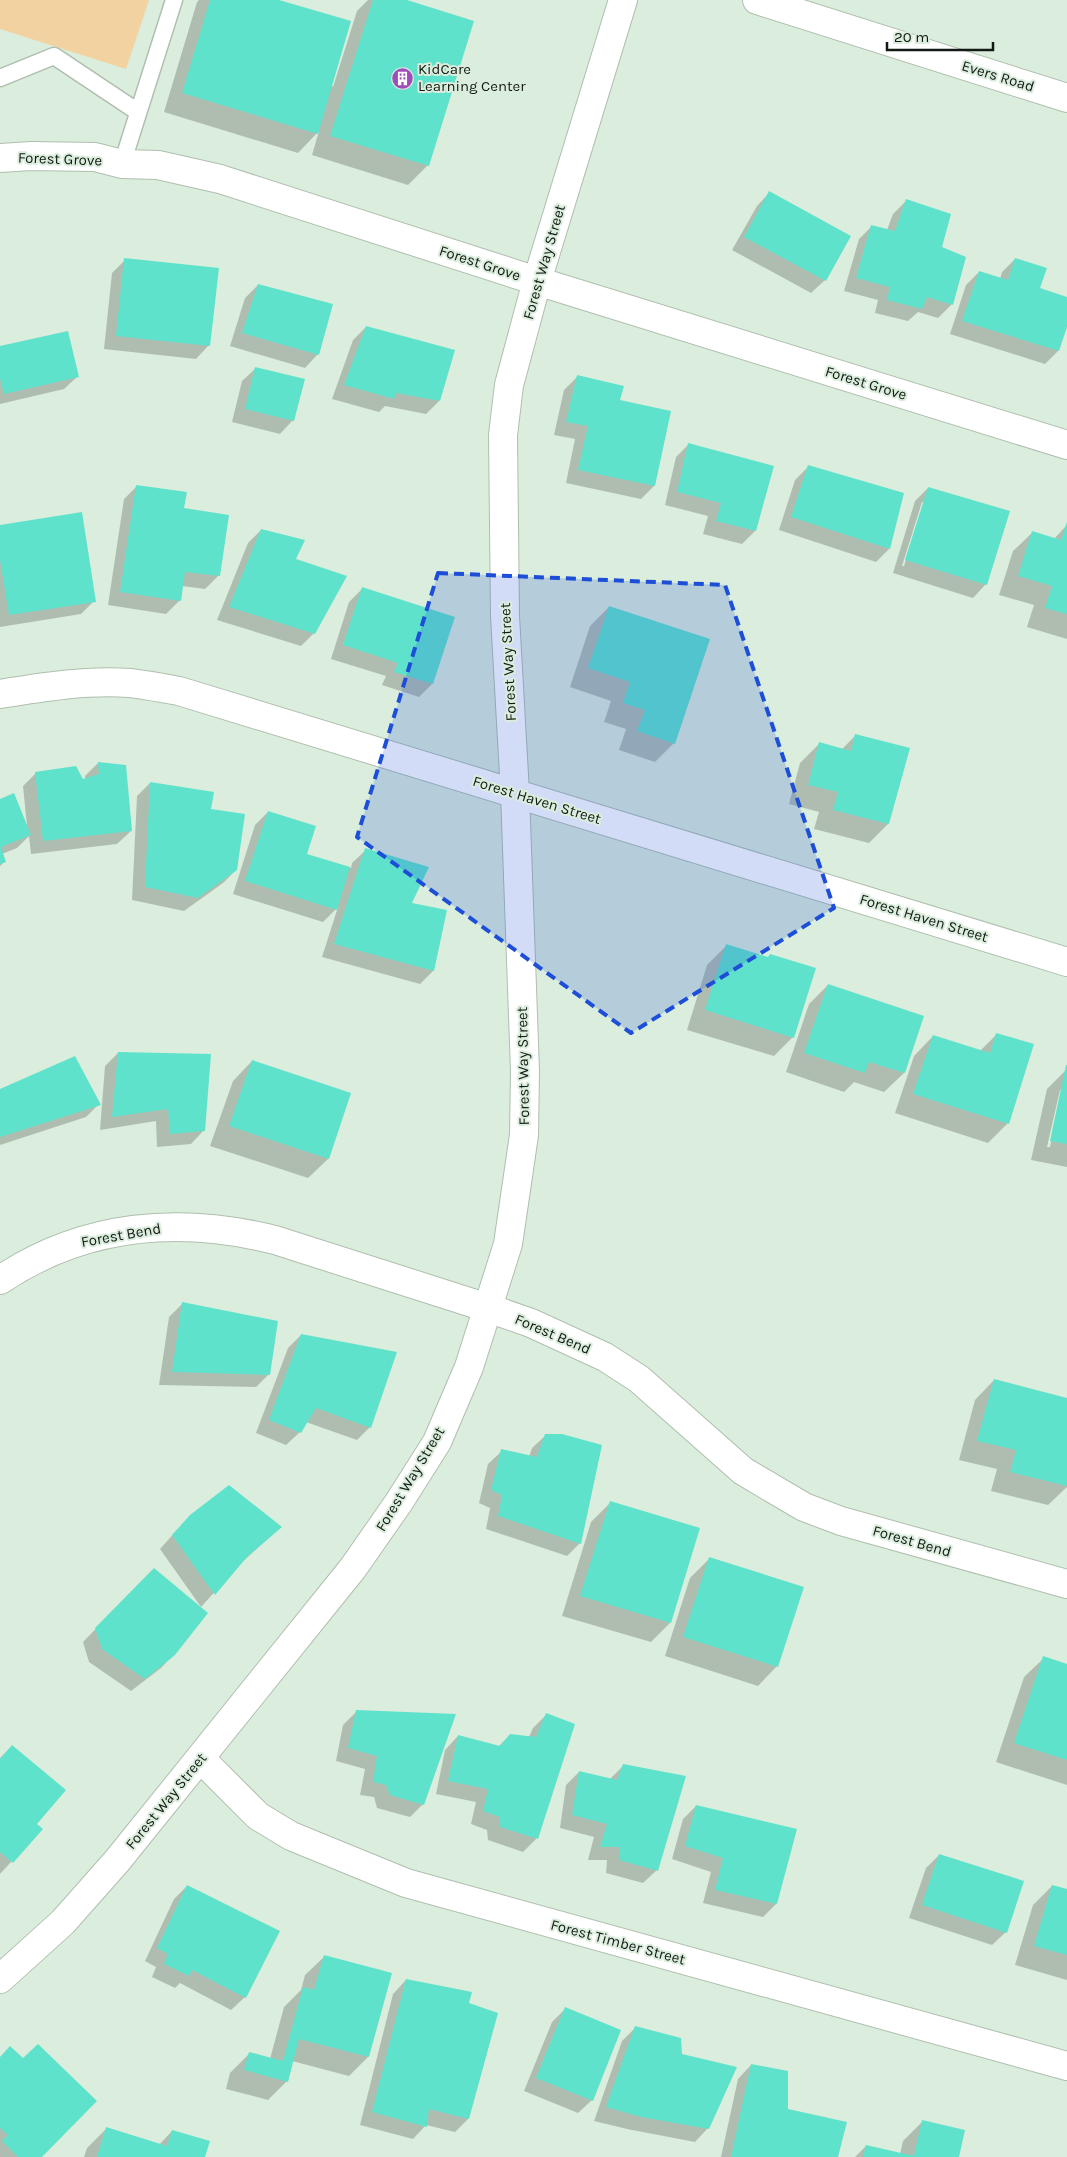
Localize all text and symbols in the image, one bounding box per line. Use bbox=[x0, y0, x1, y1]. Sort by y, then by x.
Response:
scale bar bbox=[887, 20, 993, 52]
text: 20 m bbox=[894, 28, 929, 46]
street label: Evers Road bbox=[959, 56, 1037, 96]
place label: KidCare Learning Center bbox=[418, 60, 526, 95]
building icon: KidCare Learning Center bbox=[390, 66, 414, 90]
street label: Forest Grove bbox=[18, 149, 102, 169]
street label: Forest Way Street bbox=[519, 202, 569, 322]
street label: Forest Grove bbox=[437, 241, 523, 285]
street label: Forest Grove bbox=[823, 362, 909, 404]
street label: Forest Way Street bbox=[496, 602, 520, 722]
street label: Forest Haven Street bbox=[471, 772, 604, 828]
street label: Forest Haven Street bbox=[858, 890, 991, 946]
street label: Forest Way Street bbox=[513, 1006, 533, 1126]
street label: Forest Bend bbox=[80, 1219, 162, 1251]
street label: Forest Bend bbox=[512, 1310, 594, 1358]
street label: Forest Way Street bbox=[372, 1423, 448, 1535]
street label: Forest Bend bbox=[871, 1521, 953, 1561]
street label: Forest Way Street bbox=[122, 1749, 211, 1853]
street label: Forest Timber Street bbox=[549, 1915, 688, 1969]

